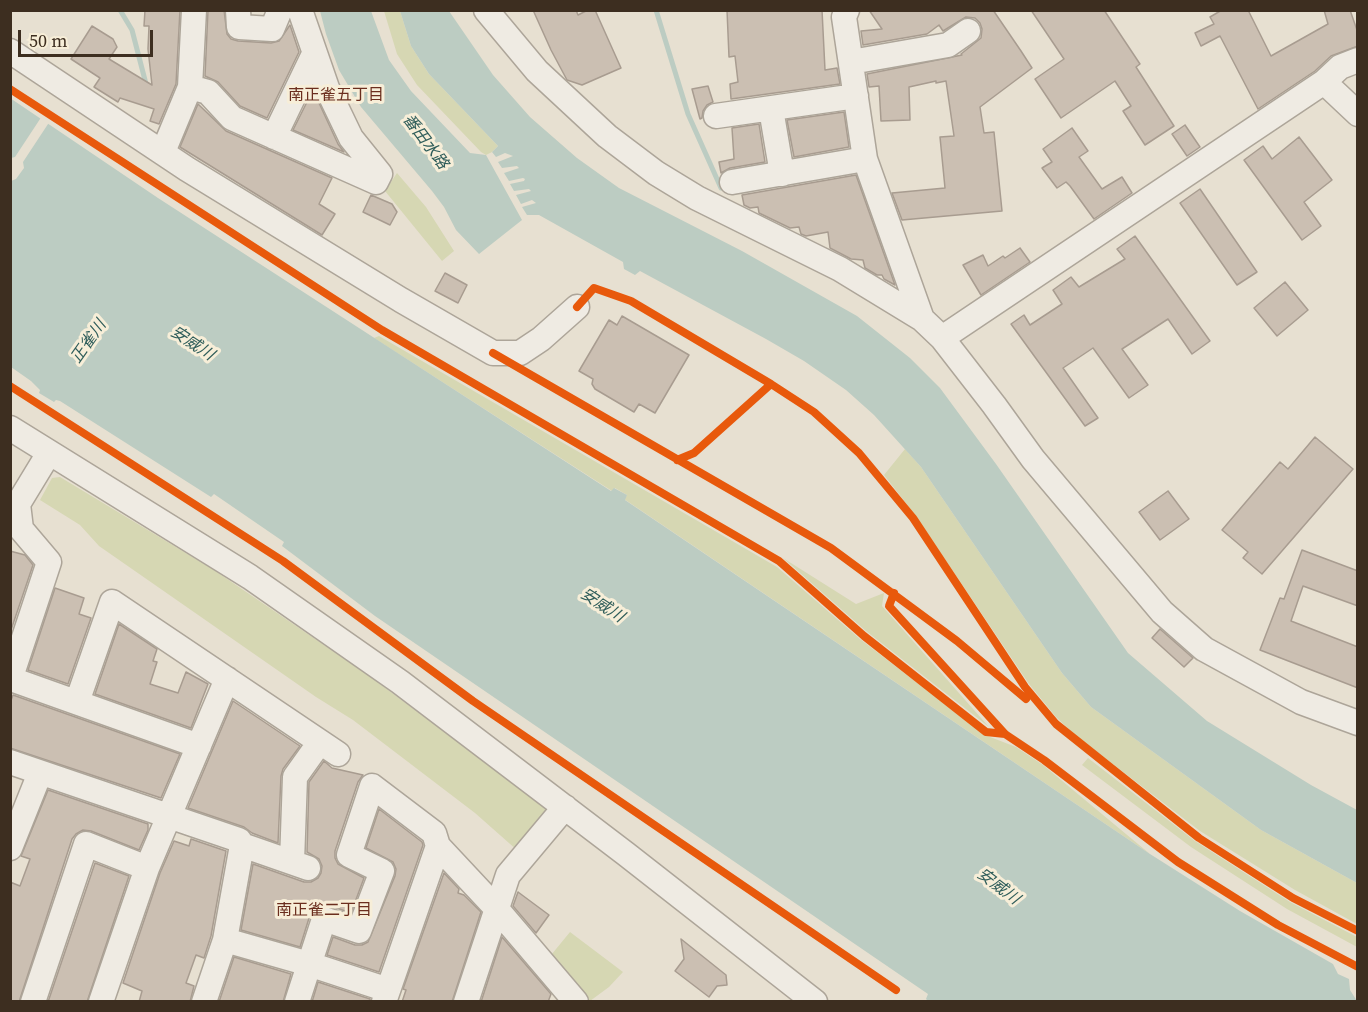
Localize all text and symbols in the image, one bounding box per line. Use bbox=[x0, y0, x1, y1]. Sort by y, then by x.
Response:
scale bar bbox=[21, 18, 156, 56]
text: 50 m bbox=[29, 28, 67, 53]
district label: 南正雀五丁目 bbox=[288, 86, 384, 106]
water label: 番田水路 bbox=[398, 111, 452, 173]
water label: 正雀川 bbox=[67, 317, 111, 367]
water label: 安威川 bbox=[167, 323, 217, 365]
water label: 安威川 bbox=[577, 585, 627, 627]
water label: 安威川 bbox=[973, 865, 1023, 909]
district label: 南正雀二丁目 bbox=[276, 901, 372, 921]

